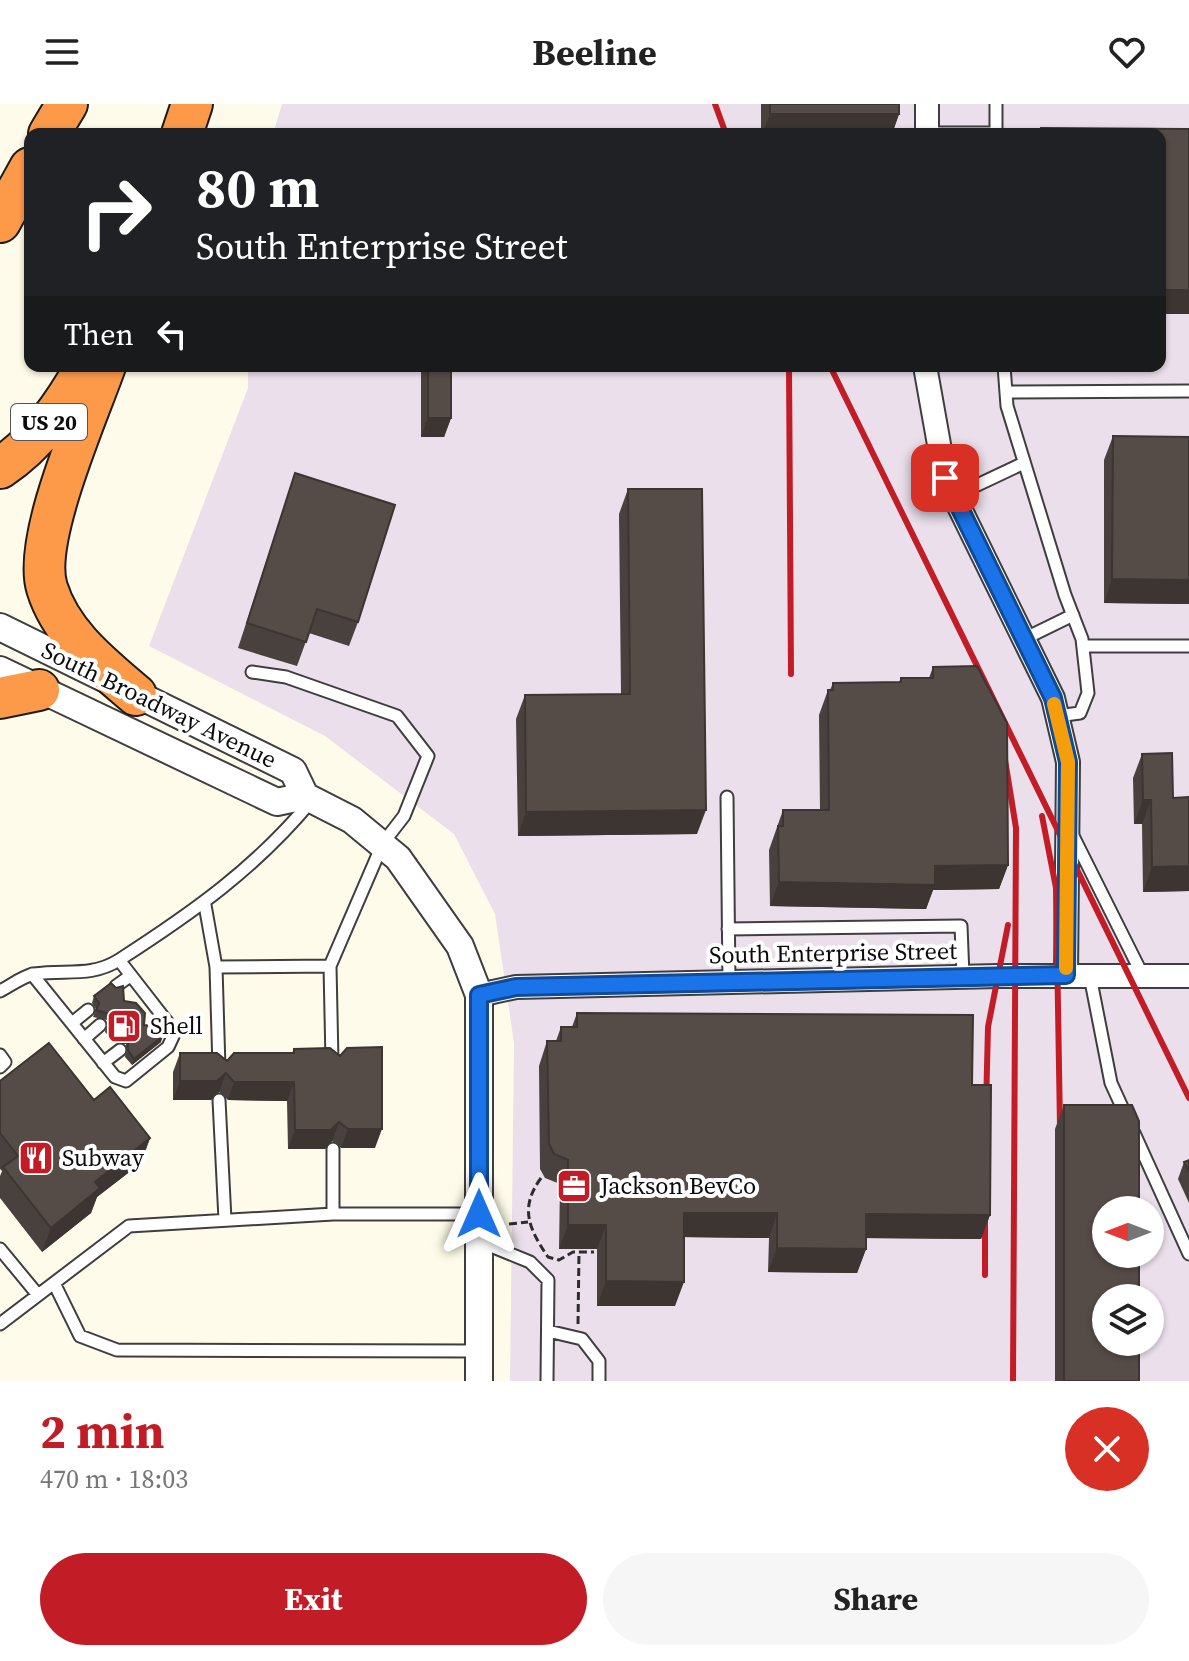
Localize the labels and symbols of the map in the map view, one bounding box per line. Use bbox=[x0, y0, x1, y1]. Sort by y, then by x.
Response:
road number: US 20 bbox=[11, 404, 87, 440]
pin bbox=[911, 444, 979, 512]
street label: South Broadway Avenue bbox=[36, 633, 282, 776]
street label: South Enterprise Street bbox=[709, 934, 957, 971]
fuel station icon: Shell bbox=[105, 1007, 143, 1045]
place label: Shell bbox=[150, 1009, 203, 1042]
restaurant icon: Subway bbox=[17, 1139, 55, 1177]
place label: Subway bbox=[62, 1141, 145, 1174]
office icon: Jackson BevCo bbox=[555, 1167, 593, 1205]
place label: Jackson BevCo bbox=[599, 1169, 756, 1202]
position arrow bbox=[437, 1172, 521, 1256]
north arrow bbox=[1092, 1196, 1164, 1268]

